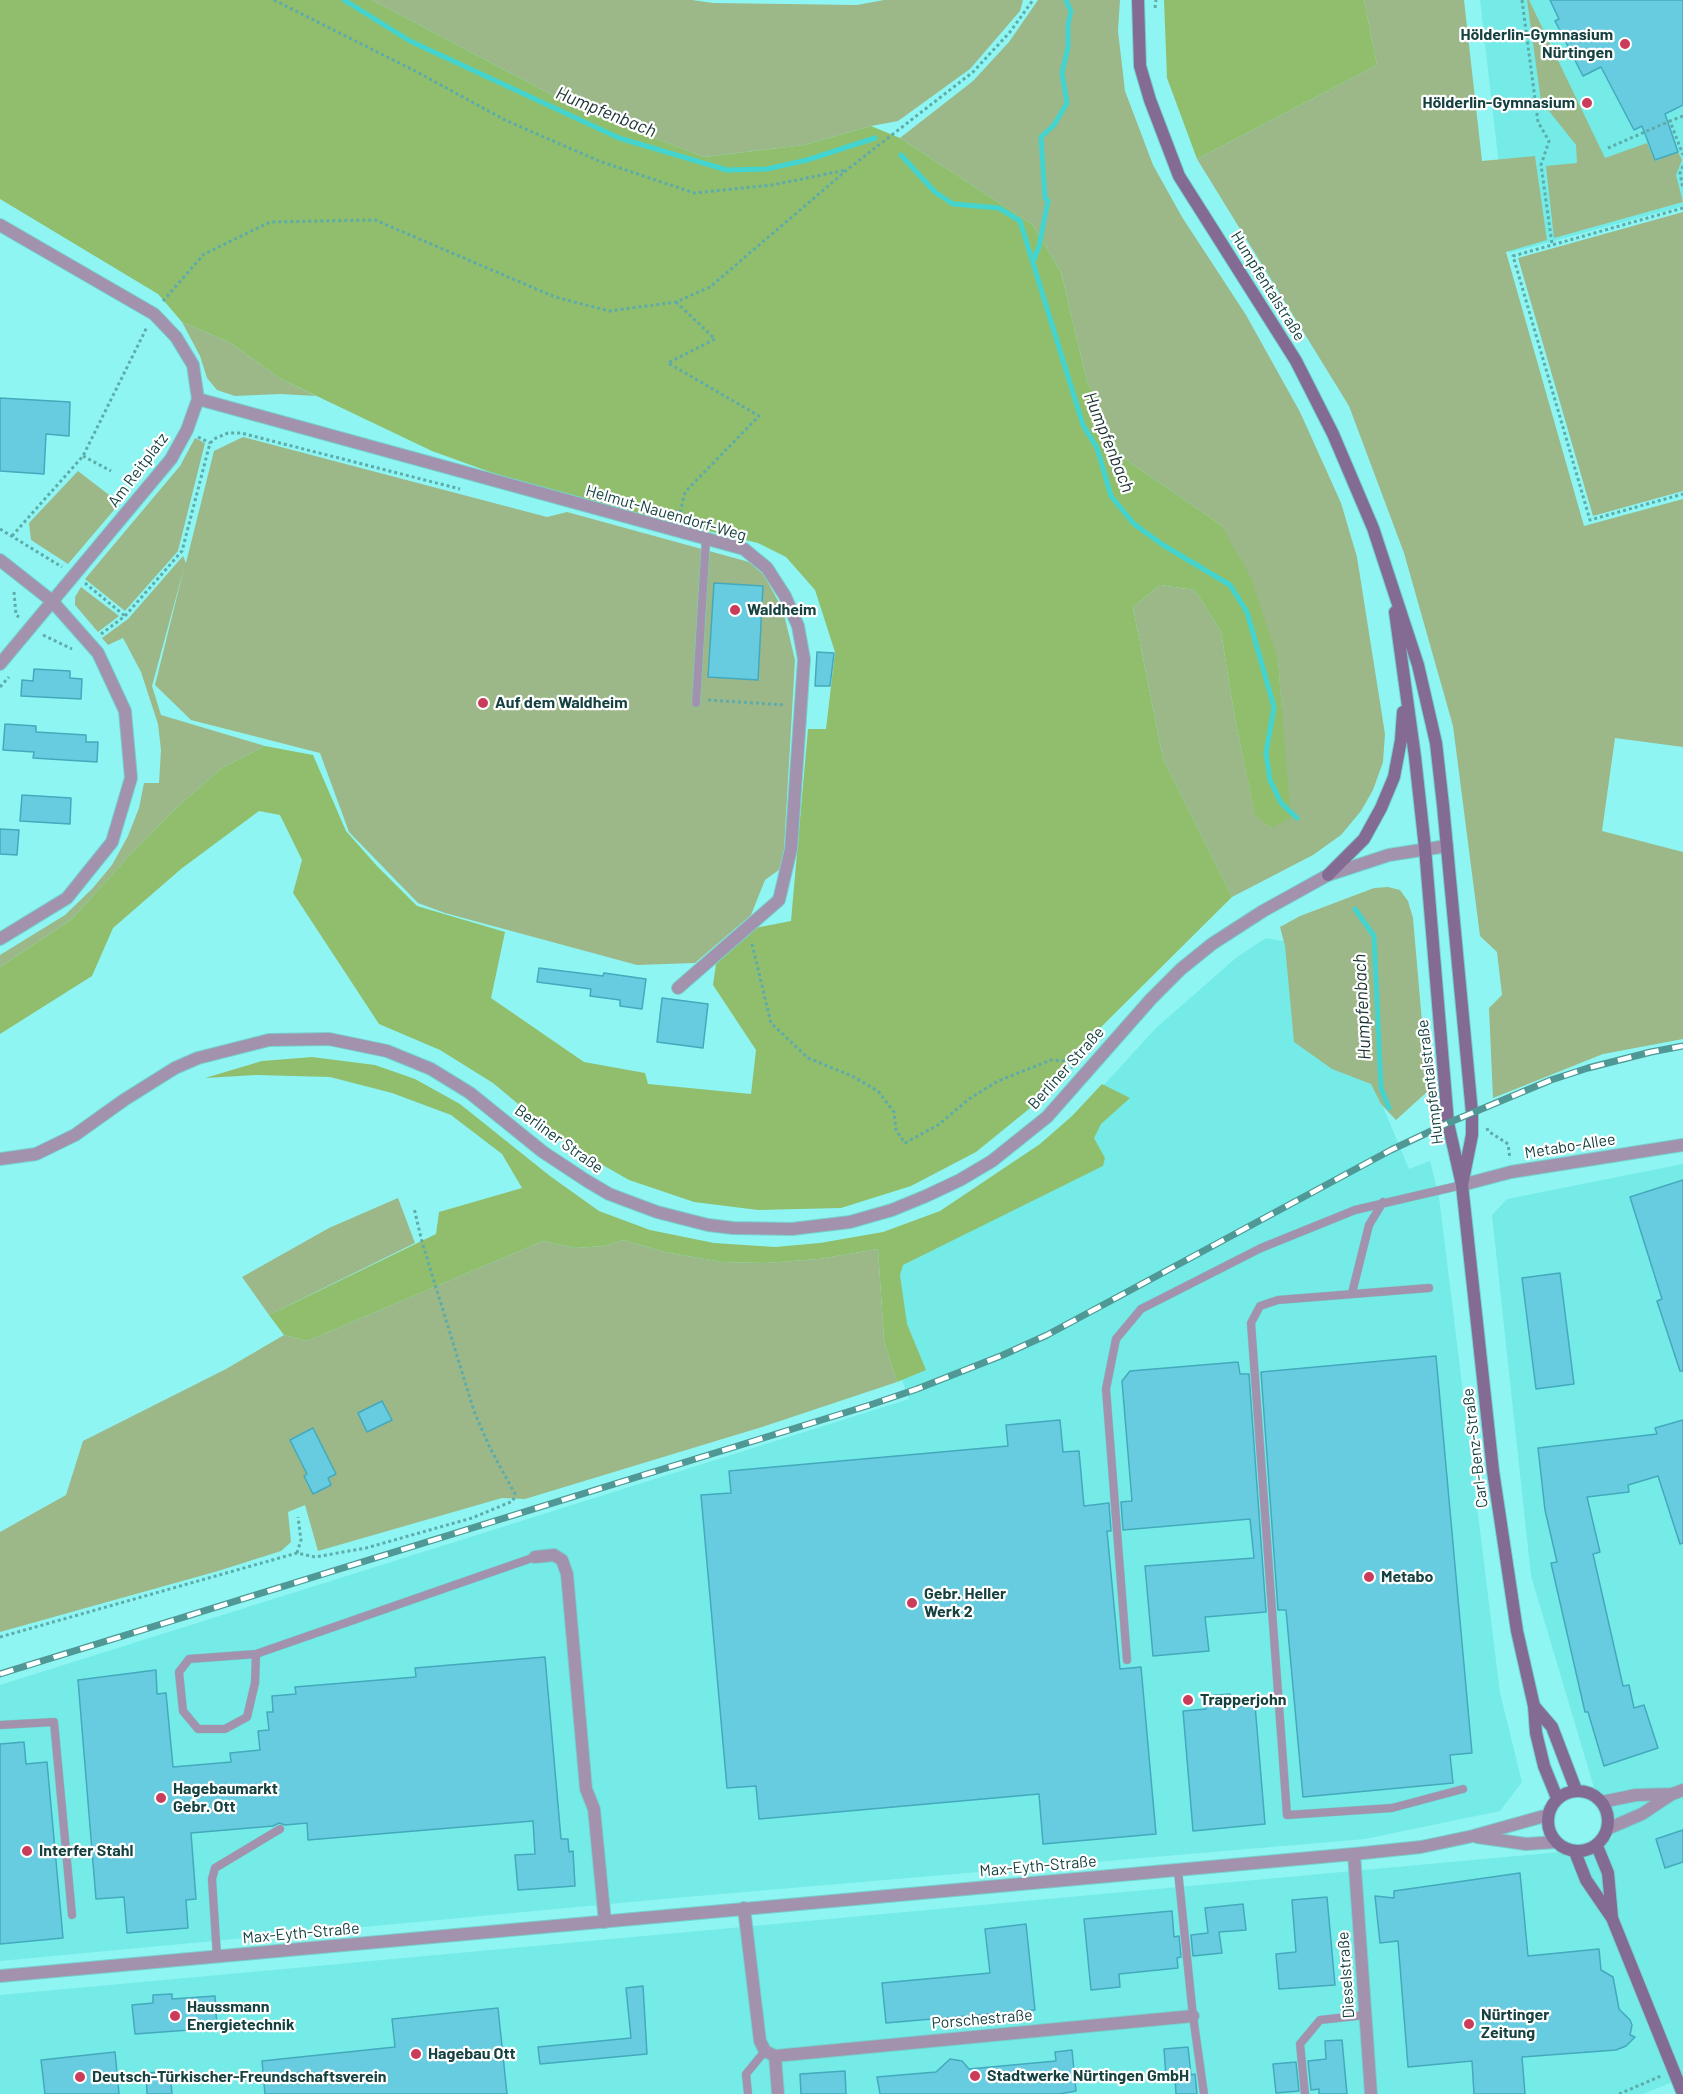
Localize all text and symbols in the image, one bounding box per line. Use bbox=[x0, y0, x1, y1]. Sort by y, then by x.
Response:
place label: Hölderlin-Gymnasium Nürtingen bbox=[1461, 25, 1613, 63]
marker: Hölderlin-Gymnasium Nürtingen bbox=[1618, 37, 1632, 51]
water label: Humpfenbach bbox=[553, 82, 659, 142]
place label: Hölderlin-Gymnasium bbox=[1423, 93, 1575, 113]
marker: Hölderlin-Gymnasium bbox=[1580, 96, 1594, 110]
street label: Humpfentalstraße bbox=[1227, 228, 1309, 344]
water label: Humpfenbach bbox=[1079, 389, 1139, 495]
street label: Am Reitplatz bbox=[104, 429, 172, 511]
street label: Helmut-Nauendorf-Weg bbox=[584, 481, 748, 545]
place label: Waldheim bbox=[747, 600, 816, 620]
marker: Waldheim bbox=[728, 603, 742, 617]
place label: Auf dem Waldheim bbox=[495, 693, 628, 713]
marker: Auf dem Waldheim bbox=[476, 696, 490, 710]
water label: Humpfenbach bbox=[1348, 953, 1376, 1061]
street label: Humpfentalstraße bbox=[1413, 1018, 1447, 1146]
street label: Berliner Straße bbox=[1024, 1023, 1108, 1113]
street label: Berliner Straße bbox=[511, 1100, 607, 1178]
street label: Metabo-Allee bbox=[1523, 1129, 1617, 1163]
street label: Carl-Benz-Straße bbox=[1458, 1387, 1492, 1509]
place label: Metabo bbox=[1381, 1567, 1433, 1587]
marker: Metabo bbox=[1362, 1570, 1376, 1584]
place label: Gebr. Heller Werk 2 bbox=[924, 1584, 1006, 1622]
marker: Gebr. Heller Werk 2 bbox=[905, 1596, 919, 1610]
place label: Trapperjohn bbox=[1200, 1690, 1286, 1710]
marker: Trapperjohn bbox=[1181, 1693, 1195, 1707]
place label: Hagebaumarkt Gebr. Ott bbox=[173, 1779, 278, 1817]
marker: Hagebaumarkt Gebr. Ott bbox=[154, 1791, 168, 1805]
place label: Interfer Stahl bbox=[39, 1841, 133, 1861]
marker: Interfer Stahl bbox=[20, 1844, 34, 1858]
street label: Max-Eyth-Straße bbox=[979, 1851, 1097, 1881]
street label: Max-Eyth-Straße bbox=[242, 1918, 360, 1948]
street label: Dieselstraße bbox=[1333, 1931, 1359, 2019]
place label: Haussmann Energietechnik bbox=[187, 1997, 294, 2035]
street label: Porschestraße bbox=[931, 2005, 1033, 2033]
place label: Nürtinger Zeitung bbox=[1481, 2005, 1549, 2043]
marker: Haussmann Energietechnik bbox=[168, 2009, 182, 2023]
marker: Nürtinger Zeitung bbox=[1462, 2017, 1476, 2031]
place label: Hagebau Ott bbox=[428, 2044, 516, 2064]
marker: Hagebau Ott bbox=[409, 2047, 423, 2061]
place label: Stadtwerke Nürtingen GmbH bbox=[987, 2066, 1189, 2086]
place label: Deutsch-Türkischer-Freundschaftsverein bbox=[92, 2067, 387, 2087]
marker: Stadtwerke Nürtingen GmbH bbox=[968, 2069, 982, 2083]
marker: Deutsch-Türkischer-Freundschaftsverein bbox=[73, 2070, 87, 2084]

